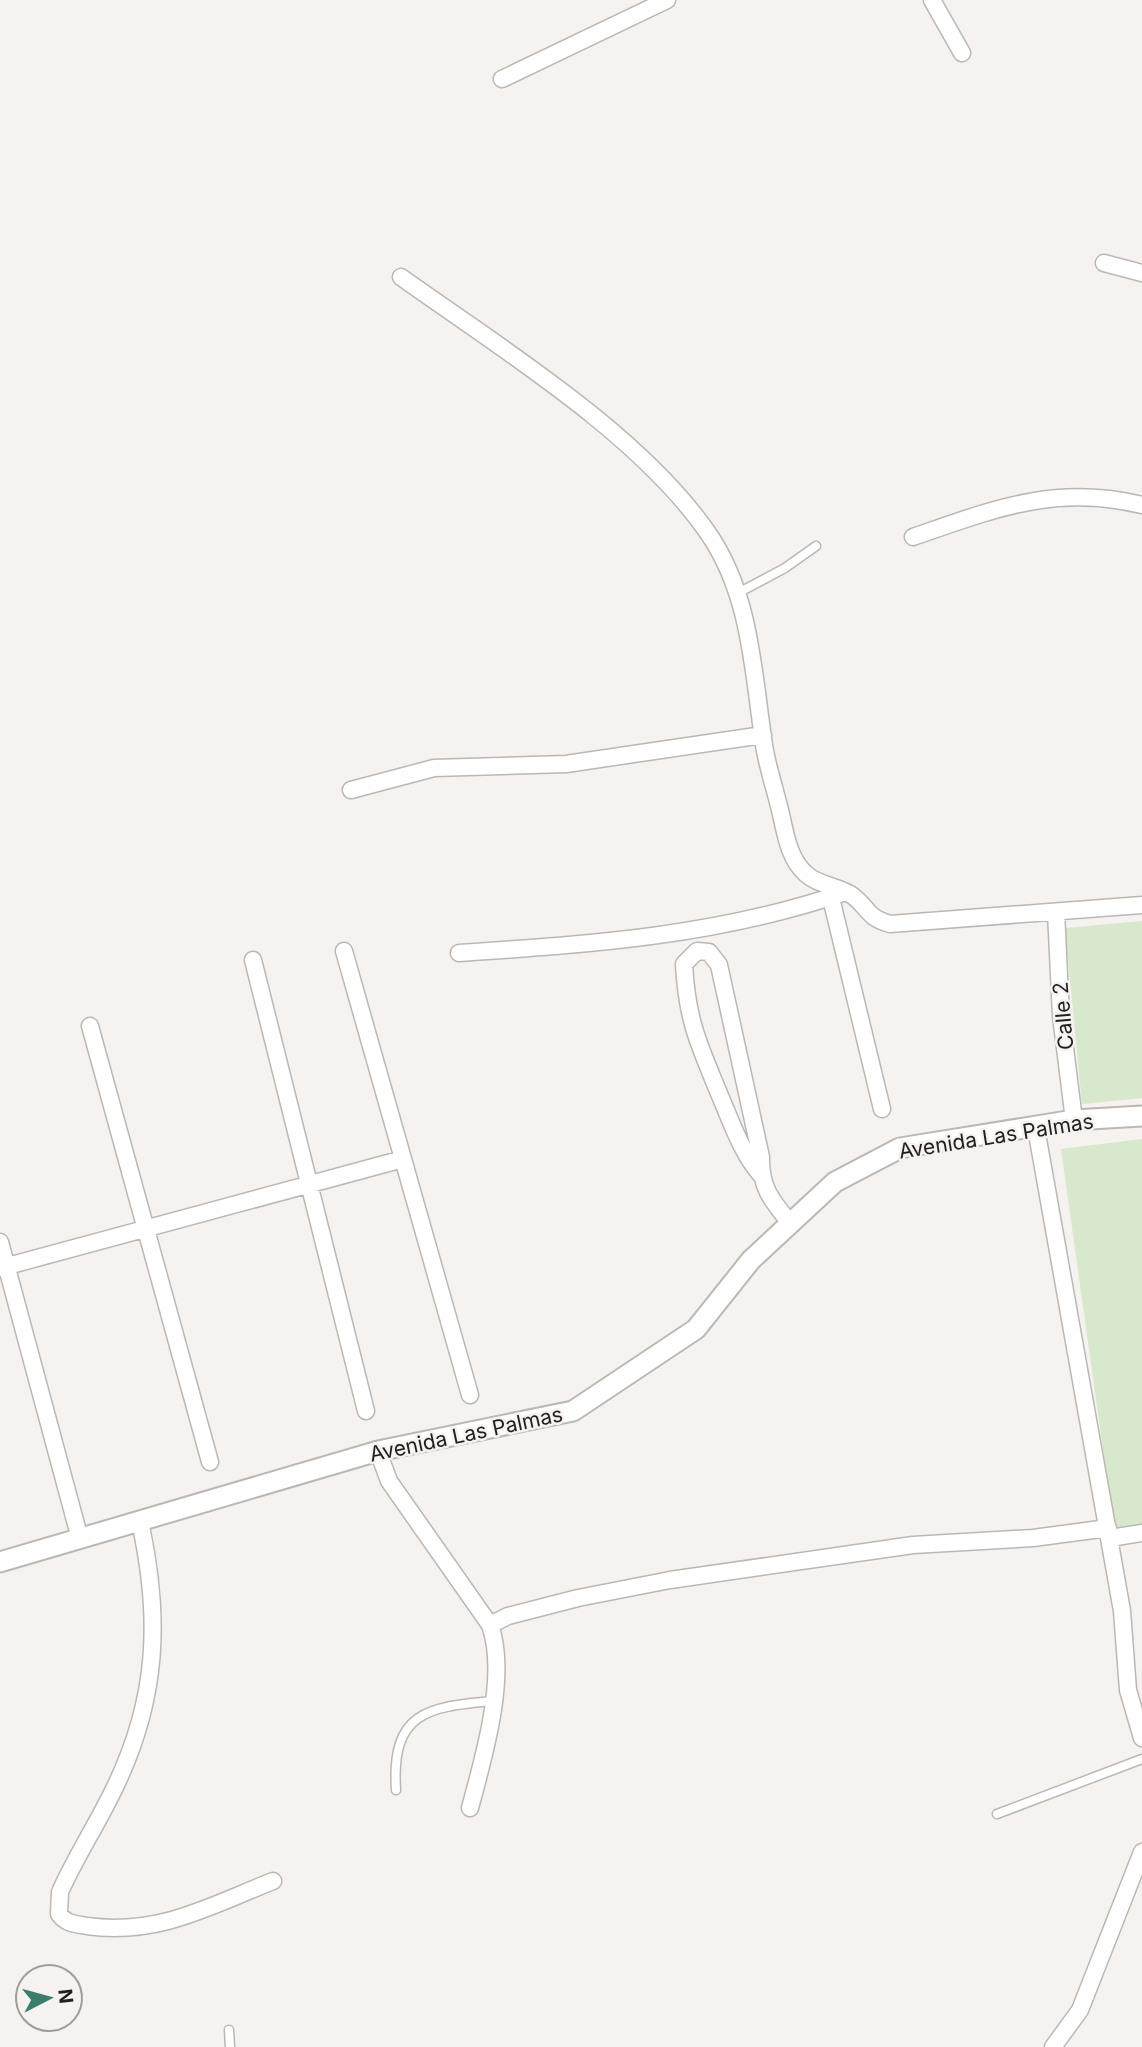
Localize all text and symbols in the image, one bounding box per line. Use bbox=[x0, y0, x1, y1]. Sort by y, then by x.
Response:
street label: Calle 2 bbox=[1048, 981, 1078, 1051]
street label: Avenida Las Palmas bbox=[897, 1108, 1095, 1164]
street label: Avenida Las Palmas bbox=[367, 1401, 565, 1467]
north arrow bbox=[14, 1963, 84, 2033]
text: N bbox=[53, 1988, 78, 2005]

